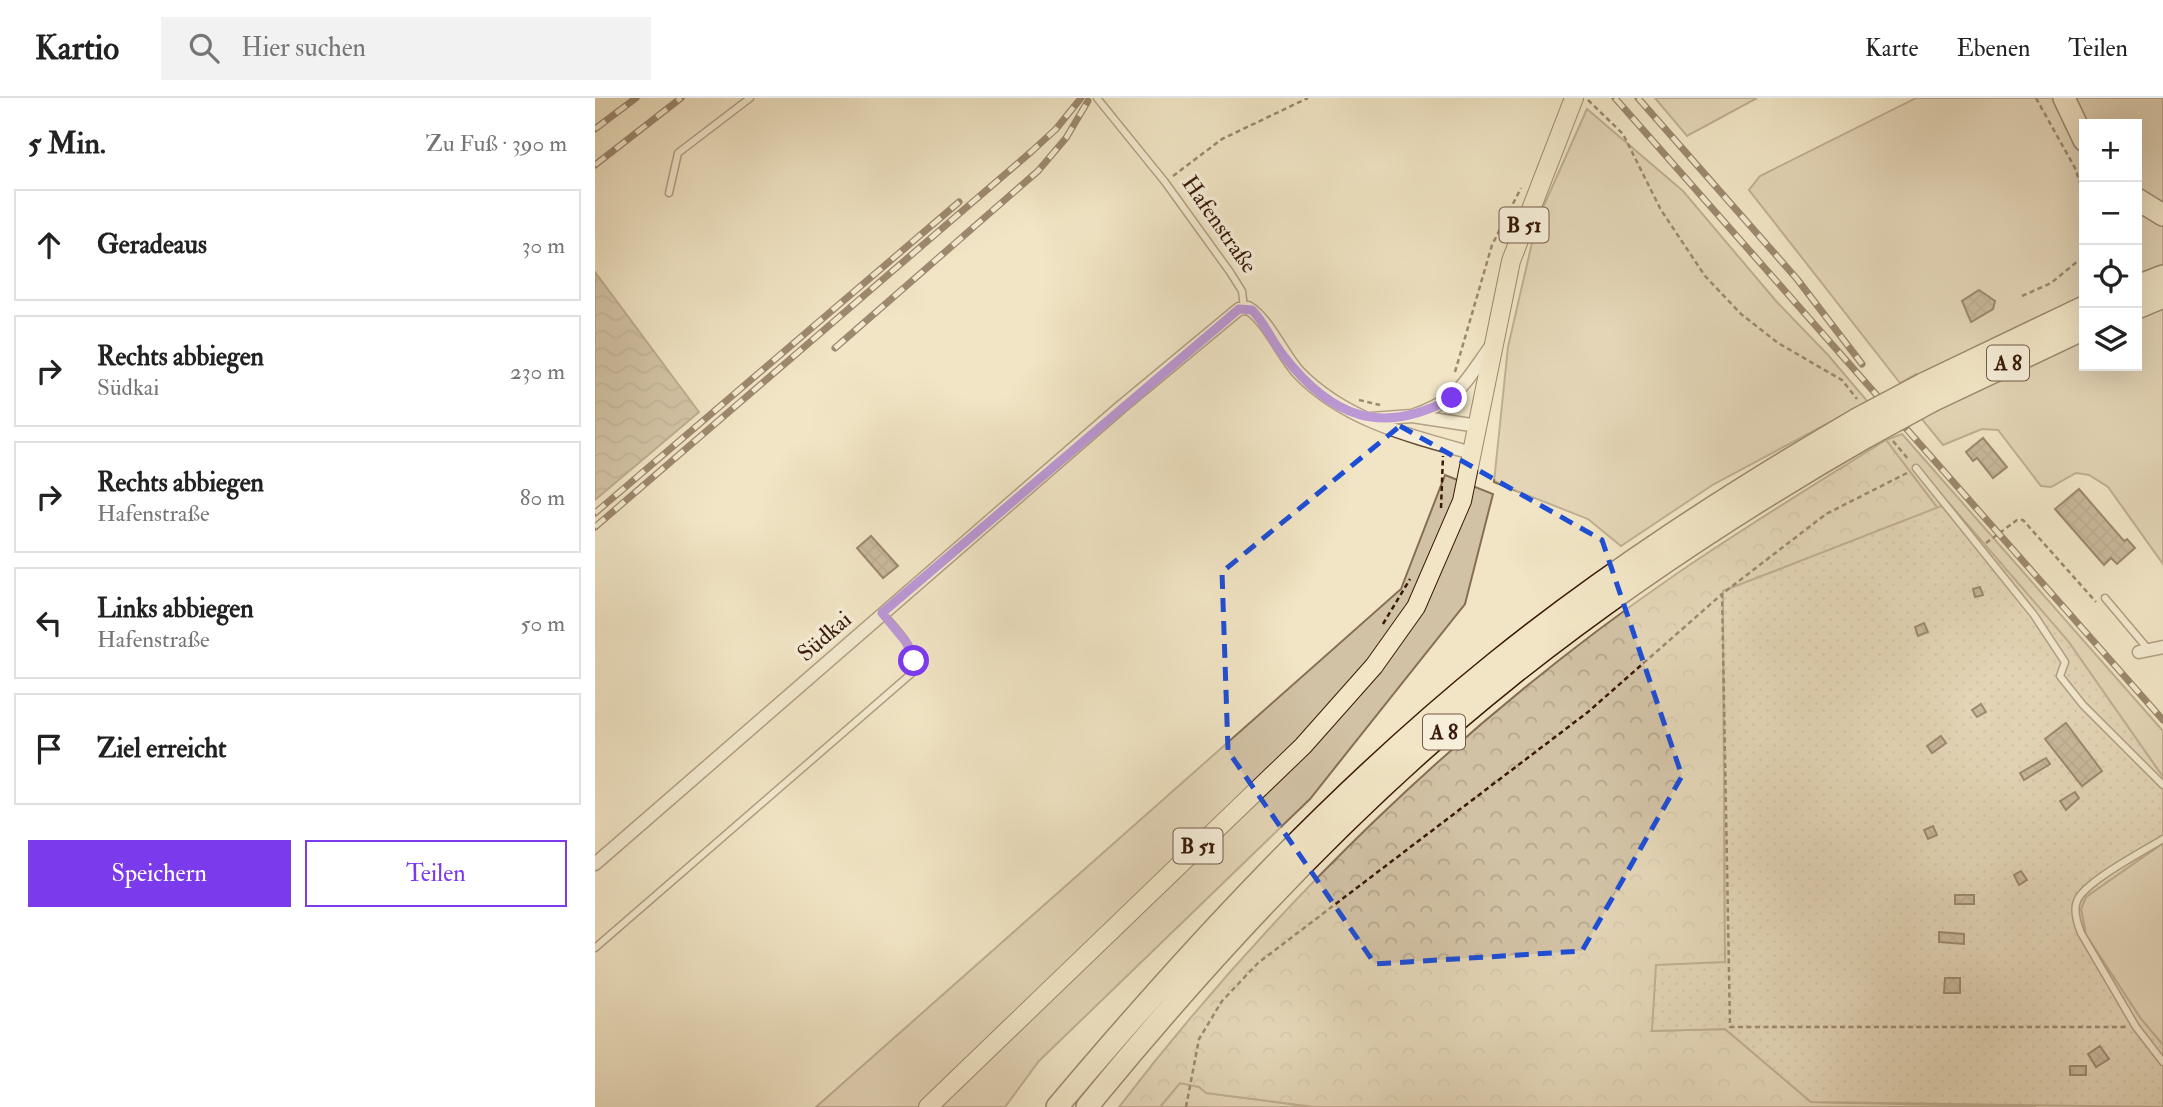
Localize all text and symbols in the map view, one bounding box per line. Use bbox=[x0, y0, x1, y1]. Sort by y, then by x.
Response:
search box bbox=[161, 17, 651, 80]
text: Kartio bbox=[35, 28, 119, 69]
icon: search bbox=[185, 29, 223, 67]
text: Hier suchen bbox=[241, 32, 366, 64]
text: Karte bbox=[1865, 33, 1918, 64]
text: Ebenen bbox=[1956, 33, 2030, 64]
text: Teilen bbox=[2068, 33, 2128, 64]
map controls bbox=[2079, 119, 2142, 371]
button: + bbox=[2079, 119, 2142, 182]
text: 5 Min. bbox=[28, 125, 106, 162]
text: Zu Fuß · 390 m bbox=[426, 129, 567, 158]
street label: Hafenstraße bbox=[1175, 170, 1264, 279]
button: − bbox=[2079, 182, 2142, 245]
road number: B 51 bbox=[1499, 208, 1549, 242]
icon: ahead bbox=[30, 226, 68, 264]
text: Geradeaus bbox=[97, 229, 207, 261]
text: 30 m bbox=[522, 231, 565, 260]
button: locate bbox=[2079, 245, 2142, 308]
button: layers bbox=[2079, 308, 2142, 371]
text: Rechts abbiegen bbox=[97, 341, 264, 373]
road number: A 8 bbox=[1987, 345, 2029, 380]
icon: right bbox=[30, 352, 68, 390]
text: 230 m bbox=[510, 357, 565, 386]
text: Südkai bbox=[97, 373, 159, 402]
route end bbox=[1436, 382, 1467, 413]
text: Rechts abbiegen bbox=[97, 467, 264, 499]
icon: right bbox=[30, 478, 68, 516]
text: 80 m bbox=[520, 483, 565, 512]
text: Hafenstraße bbox=[97, 499, 210, 528]
text: Links abbiegen bbox=[97, 593, 254, 625]
icon: left bbox=[30, 604, 68, 642]
street label: Südkai bbox=[791, 605, 857, 668]
text: 50 m bbox=[521, 609, 565, 638]
text: Hafenstraße bbox=[97, 625, 210, 654]
route start bbox=[898, 645, 929, 676]
road number: A 8 bbox=[1423, 714, 1465, 750]
icon: arrive bbox=[30, 730, 68, 768]
text: Ziel erreicht bbox=[97, 733, 227, 765]
road number: B 51 bbox=[1173, 828, 1223, 864]
button: Speichern bbox=[28, 840, 291, 907]
button: Teilen bbox=[305, 840, 567, 907]

